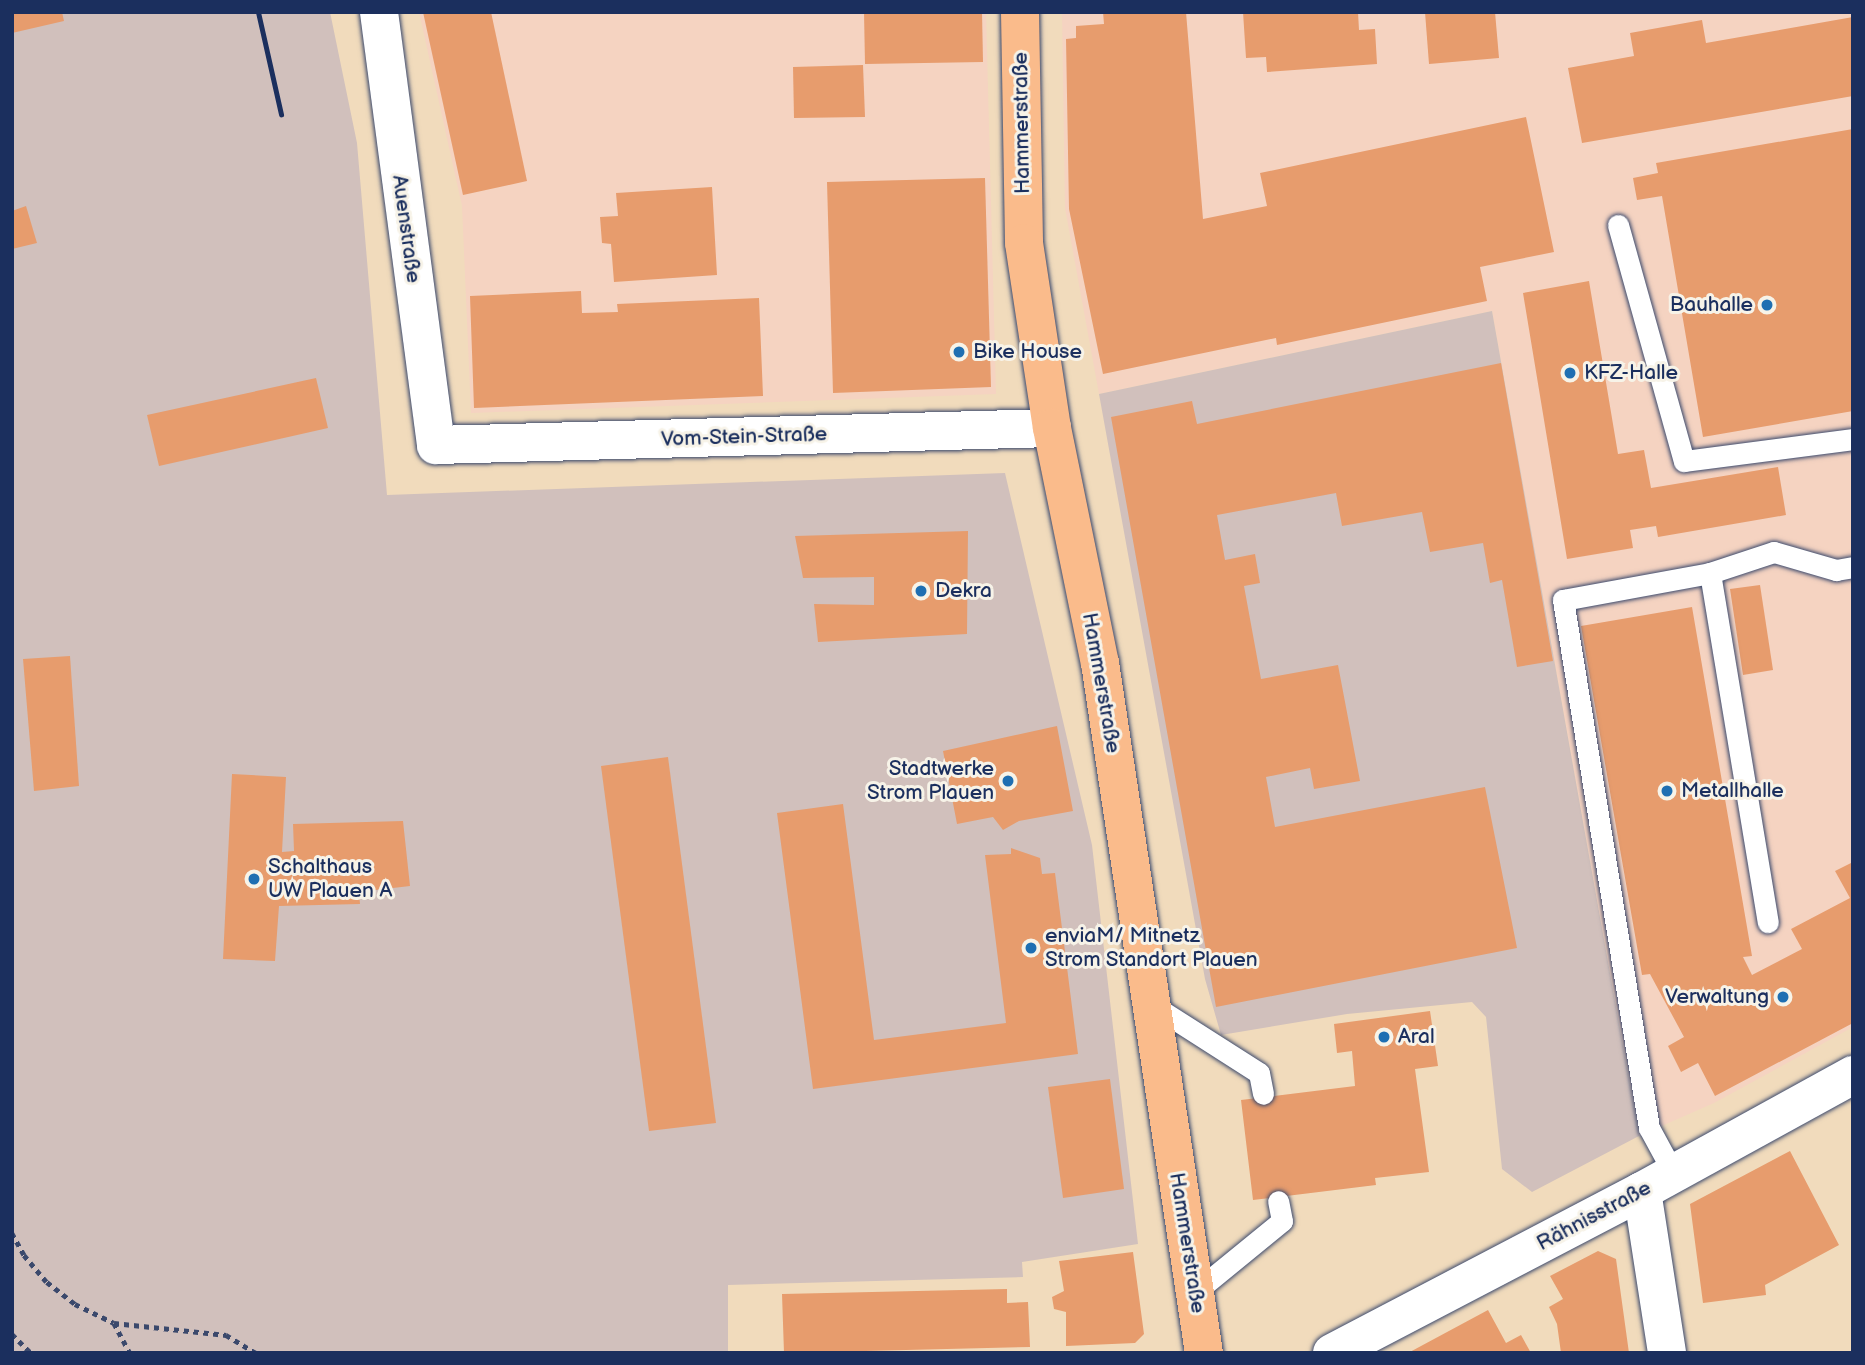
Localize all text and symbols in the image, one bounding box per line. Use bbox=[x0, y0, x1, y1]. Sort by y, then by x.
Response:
street label: Hammerstraße bbox=[1008, 52, 1036, 194]
street label: Auenstraße bbox=[386, 173, 426, 285]
place label: Bauhalle bbox=[1670, 292, 1753, 318]
marker: Bauhalle bbox=[1759, 297, 1775, 313]
place label: Bike House bbox=[973, 339, 1082, 365]
marker: Bike House bbox=[951, 344, 967, 360]
place label: KFZ-Halle bbox=[1584, 360, 1678, 386]
marker: KFZ-Halle bbox=[1562, 365, 1578, 381]
street label: Vom-Stein-Straße bbox=[661, 422, 827, 452]
place label: Dekra bbox=[935, 578, 992, 604]
marker: Dekra bbox=[913, 583, 929, 599]
street label: Hammerstraße bbox=[1076, 611, 1126, 755]
place label: Stadtwerke Strom Plauen bbox=[867, 756, 994, 806]
marker: Stadtwerke Strom Plauen bbox=[1000, 773, 1016, 789]
place label: Metallhalle bbox=[1681, 778, 1784, 804]
marker: Metallhalle bbox=[1659, 783, 1675, 799]
place label: Schalthaus UW Plauen A bbox=[268, 854, 392, 904]
marker: Schalthaus UW Plauen A bbox=[246, 871, 262, 887]
place label: enviaM/ Mitnetz Strom Standort Plauen bbox=[1045, 923, 1258, 973]
marker: enviaM/ Mitnetz Strom Standort Plauen bbox=[1023, 940, 1039, 956]
place label: Verwaltung bbox=[1665, 984, 1769, 1010]
marker: Verwaltung bbox=[1775, 989, 1791, 1005]
place label: Aral bbox=[1398, 1024, 1435, 1050]
marker: Aral bbox=[1376, 1029, 1392, 1045]
street label: Hammerstraße bbox=[1163, 1171, 1211, 1315]
street label: Rähnisstraße bbox=[1533, 1175, 1655, 1257]

